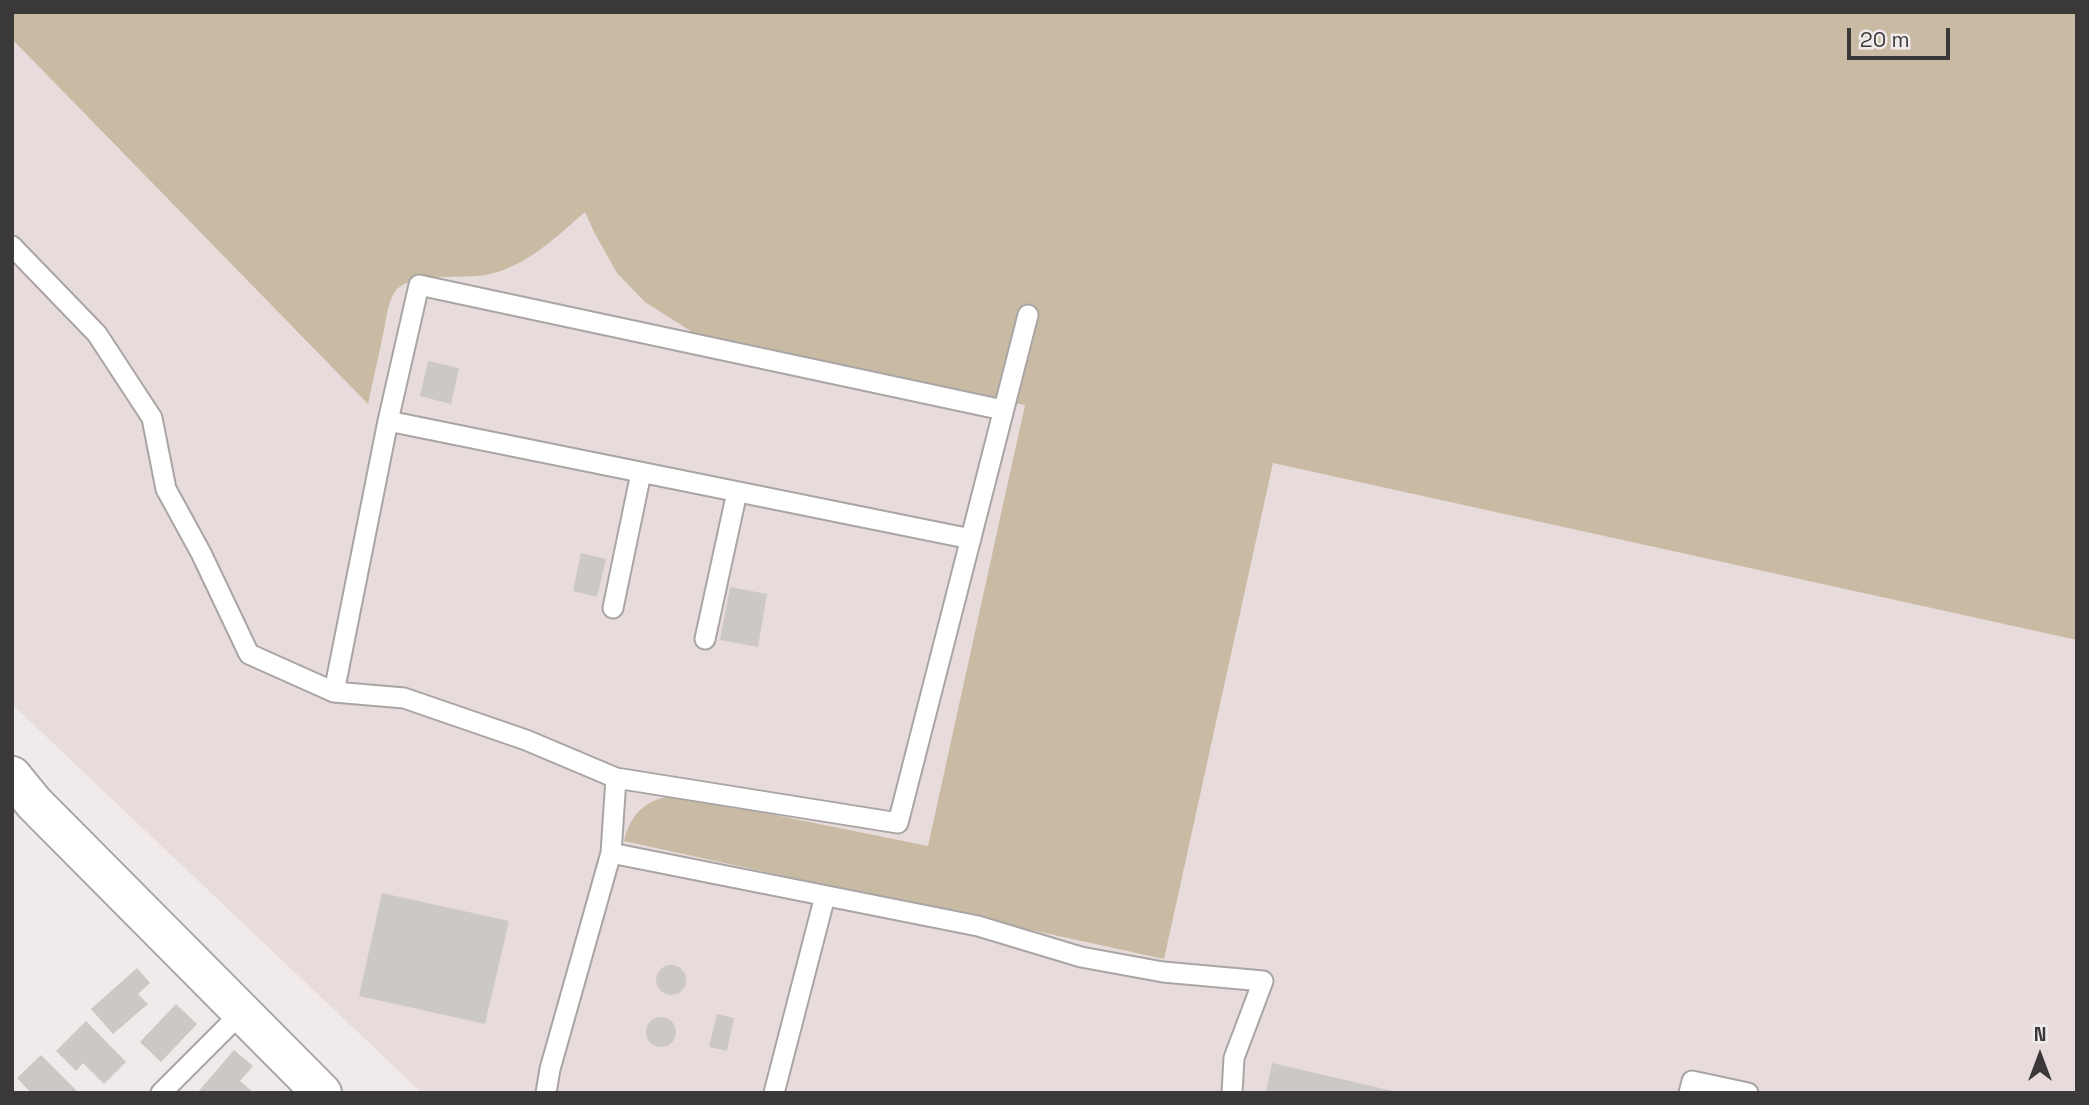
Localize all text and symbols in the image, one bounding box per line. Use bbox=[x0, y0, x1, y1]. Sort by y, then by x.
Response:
scale bar bbox=[1851, 14, 1954, 58]
text: 20 m bbox=[1860, 26, 1910, 53]
north arrow bbox=[2005, 1021, 2075, 1091]
text: N bbox=[2034, 1022, 2046, 1047]

